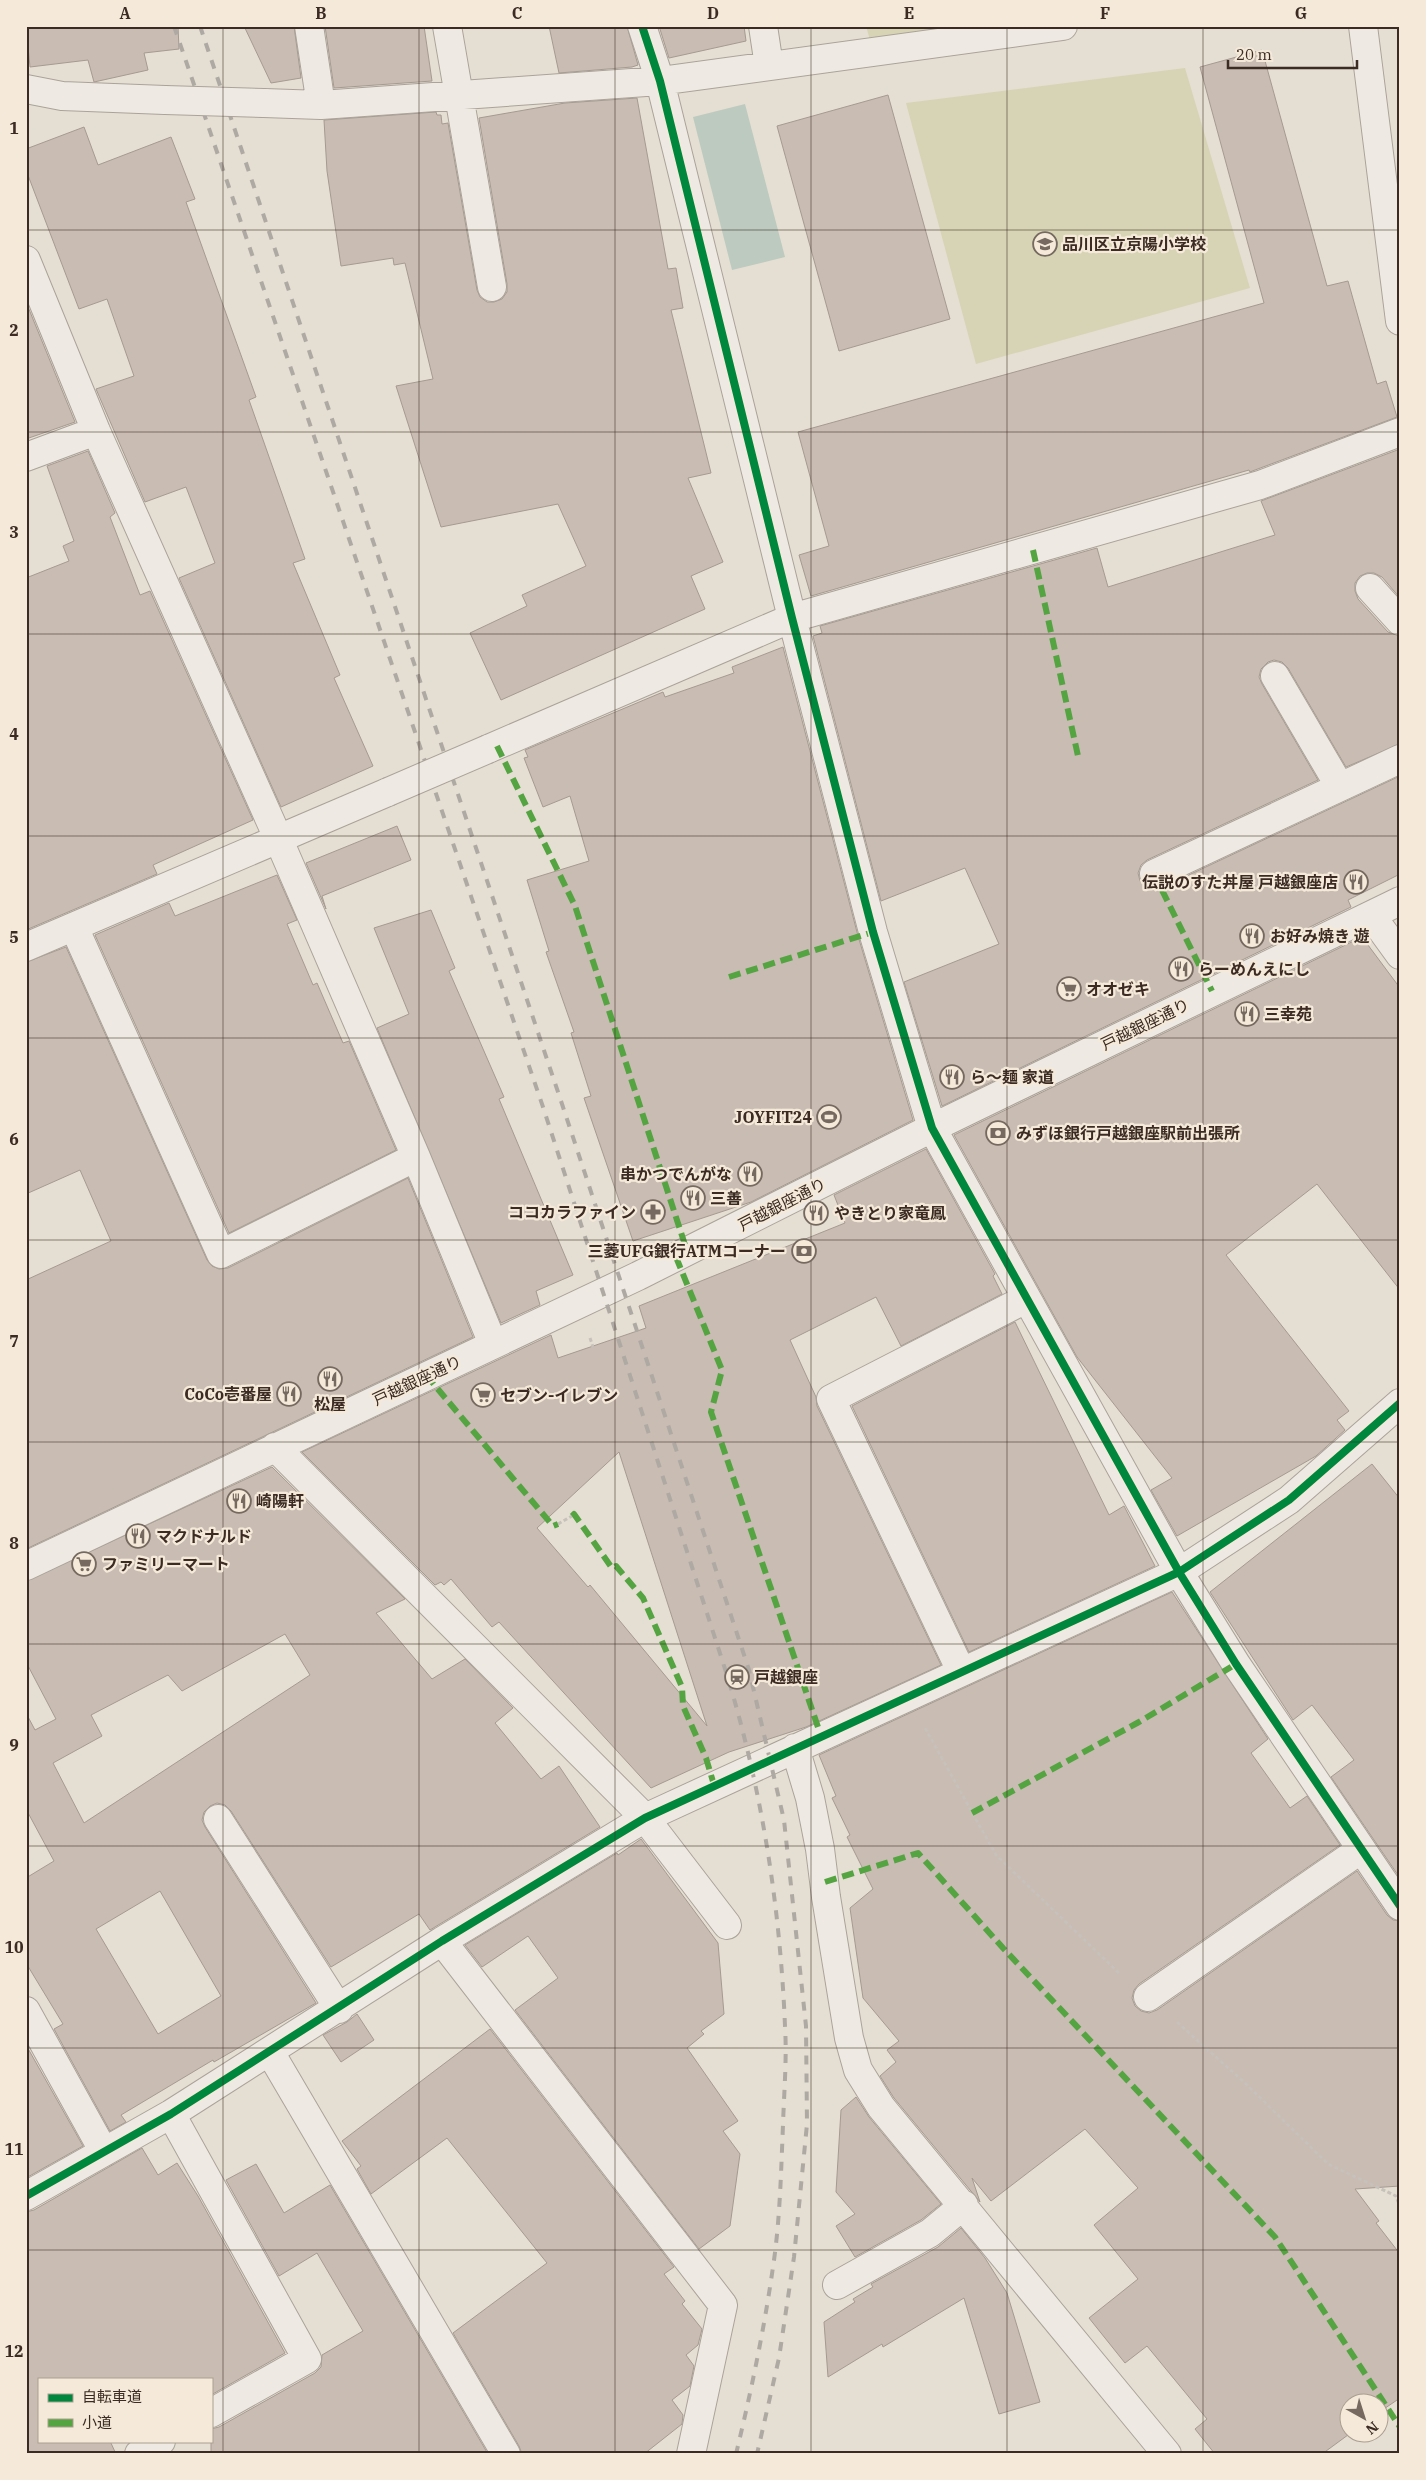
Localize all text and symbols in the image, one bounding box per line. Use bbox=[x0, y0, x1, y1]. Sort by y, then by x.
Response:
text: A bbox=[119, 3, 131, 23]
text: B bbox=[315, 3, 327, 23]
text: C bbox=[512, 3, 522, 23]
text: D bbox=[707, 3, 719, 23]
text: E bbox=[904, 3, 914, 23]
text: F bbox=[1100, 3, 1110, 23]
text: G bbox=[1295, 3, 1307, 23]
scale bar bbox=[1228, 38, 1357, 70]
text: 20 m bbox=[1236, 45, 1272, 64]
text: 1 bbox=[9, 118, 19, 138]
school or university icon: 品川区立京陽小学校 bbox=[1032, 231, 1058, 257]
place label: 品川区立京陽小学校 bbox=[1062, 234, 1206, 254]
text: 2 bbox=[9, 320, 19, 340]
text: 3 bbox=[9, 522, 19, 542]
text: 4 bbox=[9, 724, 19, 744]
restaurant icon: 伝説のすた丼屋 戸越銀座店 bbox=[1343, 869, 1369, 895]
place label: 伝説のすた丼屋 戸越銀座店 bbox=[1141, 872, 1338, 892]
restaurant icon: お好み焼き 遊 bbox=[1239, 923, 1265, 949]
place label: お好み焼き 遊 bbox=[1270, 926, 1370, 946]
text: 5 bbox=[9, 927, 19, 947]
restaurant icon: らーめんえにし bbox=[1168, 956, 1194, 982]
place label: らーめんえにし bbox=[1198, 959, 1310, 979]
supermarket icon: オオゼキ bbox=[1056, 976, 1082, 1002]
place label: オオゼキ bbox=[1086, 979, 1150, 999]
street label: 戸越銀座通り bbox=[1097, 994, 1193, 1054]
restaurant icon: 三幸苑 bbox=[1234, 1001, 1260, 1027]
place label: 三幸苑 bbox=[1264, 1004, 1312, 1024]
restaurant icon: ら～麺 家道 bbox=[939, 1064, 965, 1090]
place label: ら～麺 家道 bbox=[970, 1067, 1054, 1087]
sports icon: JOYFIT24 bbox=[816, 1104, 842, 1130]
place label: JOYFIT24 bbox=[734, 1107, 812, 1127]
bank icon: みずほ銀行戸越銀座駅前出張所 bbox=[985, 1120, 1011, 1146]
place label: みずほ銀行戸越銀座駅前出張所 bbox=[1016, 1123, 1240, 1143]
text: 6 bbox=[9, 1129, 19, 1149]
restaurant icon: 串かつでんがな bbox=[737, 1161, 763, 1187]
place label: 串かつでんがな bbox=[620, 1164, 732, 1184]
street label: 戸越銀座通り bbox=[735, 1173, 829, 1235]
restaurant icon: 三善 bbox=[680, 1185, 706, 1211]
place label: 三善 bbox=[710, 1188, 742, 1208]
pharmacy icon: ココカラファイン bbox=[640, 1199, 666, 1225]
restaurant icon: やきとり家竜鳳 bbox=[803, 1200, 829, 1226]
place label: ココカラファイン bbox=[508, 1202, 636, 1222]
place label: やきとり家竜鳳 bbox=[834, 1203, 946, 1223]
bank icon: 三菱UFG銀行ATMコーナー bbox=[791, 1238, 817, 1264]
place label: 三菱UFG銀行ATMコーナー bbox=[587, 1241, 786, 1261]
text: 7 bbox=[9, 1331, 19, 1351]
street label: 戸越銀座通り bbox=[369, 1351, 465, 1409]
restaurant icon: 松屋 bbox=[317, 1366, 343, 1392]
restaurant icon: CoCo壱番屋 bbox=[276, 1381, 302, 1407]
supermarket icon: セブン-イレブン bbox=[470, 1382, 496, 1408]
place label: CoCo壱番屋 bbox=[184, 1384, 272, 1404]
place label: セブン-イレブン bbox=[500, 1385, 618, 1405]
place label: 松屋 bbox=[314, 1394, 346, 1414]
restaurant icon: 崎陽軒 bbox=[226, 1488, 252, 1514]
place label: 崎陽軒 bbox=[256, 1491, 304, 1511]
restaurant icon: マクドナルド bbox=[125, 1523, 151, 1549]
place label: マクドナルド bbox=[156, 1526, 252, 1546]
text: 8 bbox=[9, 1533, 19, 1553]
supermarket icon: ファミリーマート bbox=[71, 1551, 97, 1577]
place label: ファミリーマート bbox=[102, 1554, 230, 1574]
station icon: 戸越銀座 bbox=[724, 1664, 750, 1690]
place label: 戸越銀座 bbox=[754, 1667, 818, 1687]
text: 9 bbox=[9, 1735, 19, 1755]
text: 10 bbox=[4, 1937, 24, 1957]
text: 11 bbox=[4, 2139, 24, 2159]
text: 12 bbox=[4, 2341, 24, 2361]
legend bbox=[38, 2378, 212, 2442]
text: 自転車道 bbox=[82, 2387, 142, 2406]
north arrow bbox=[1338, 2392, 1388, 2442]
text: 小道 bbox=[82, 2413, 112, 2432]
text: N bbox=[1362, 2418, 1382, 2439]

